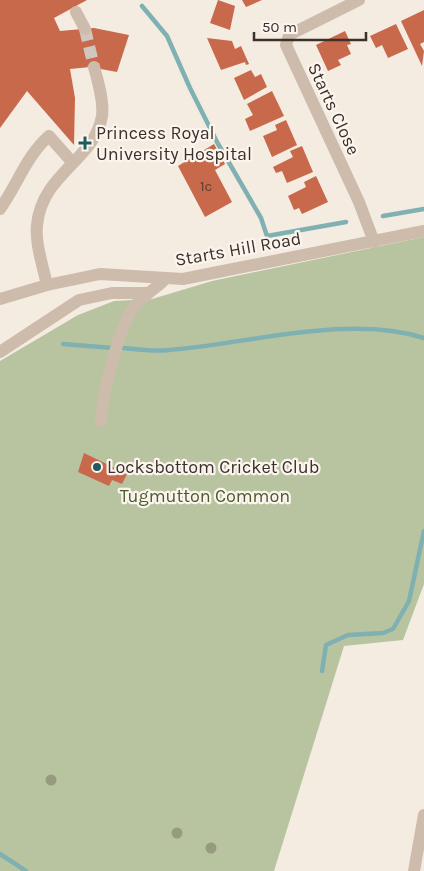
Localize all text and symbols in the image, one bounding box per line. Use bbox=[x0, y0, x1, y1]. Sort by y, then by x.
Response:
scale bar bbox=[254, 10, 366, 42]
text: 50 m bbox=[262, 18, 297, 36]
street label: Starts Close bbox=[303, 59, 365, 159]
place label: Princess Royal University Hospital bbox=[96, 122, 252, 165]
marker: Princess Royal University Hospital bbox=[78, 136, 92, 150]
house number: 1c bbox=[200, 177, 212, 195]
street label: Starts Hill Road bbox=[173, 227, 303, 271]
place label: Locksbottom Cricket Club bbox=[107, 456, 319, 478]
marker: Locksbottom Cricket Club bbox=[91, 461, 103, 473]
park label: Tugmutton Common bbox=[120, 485, 290, 507]

